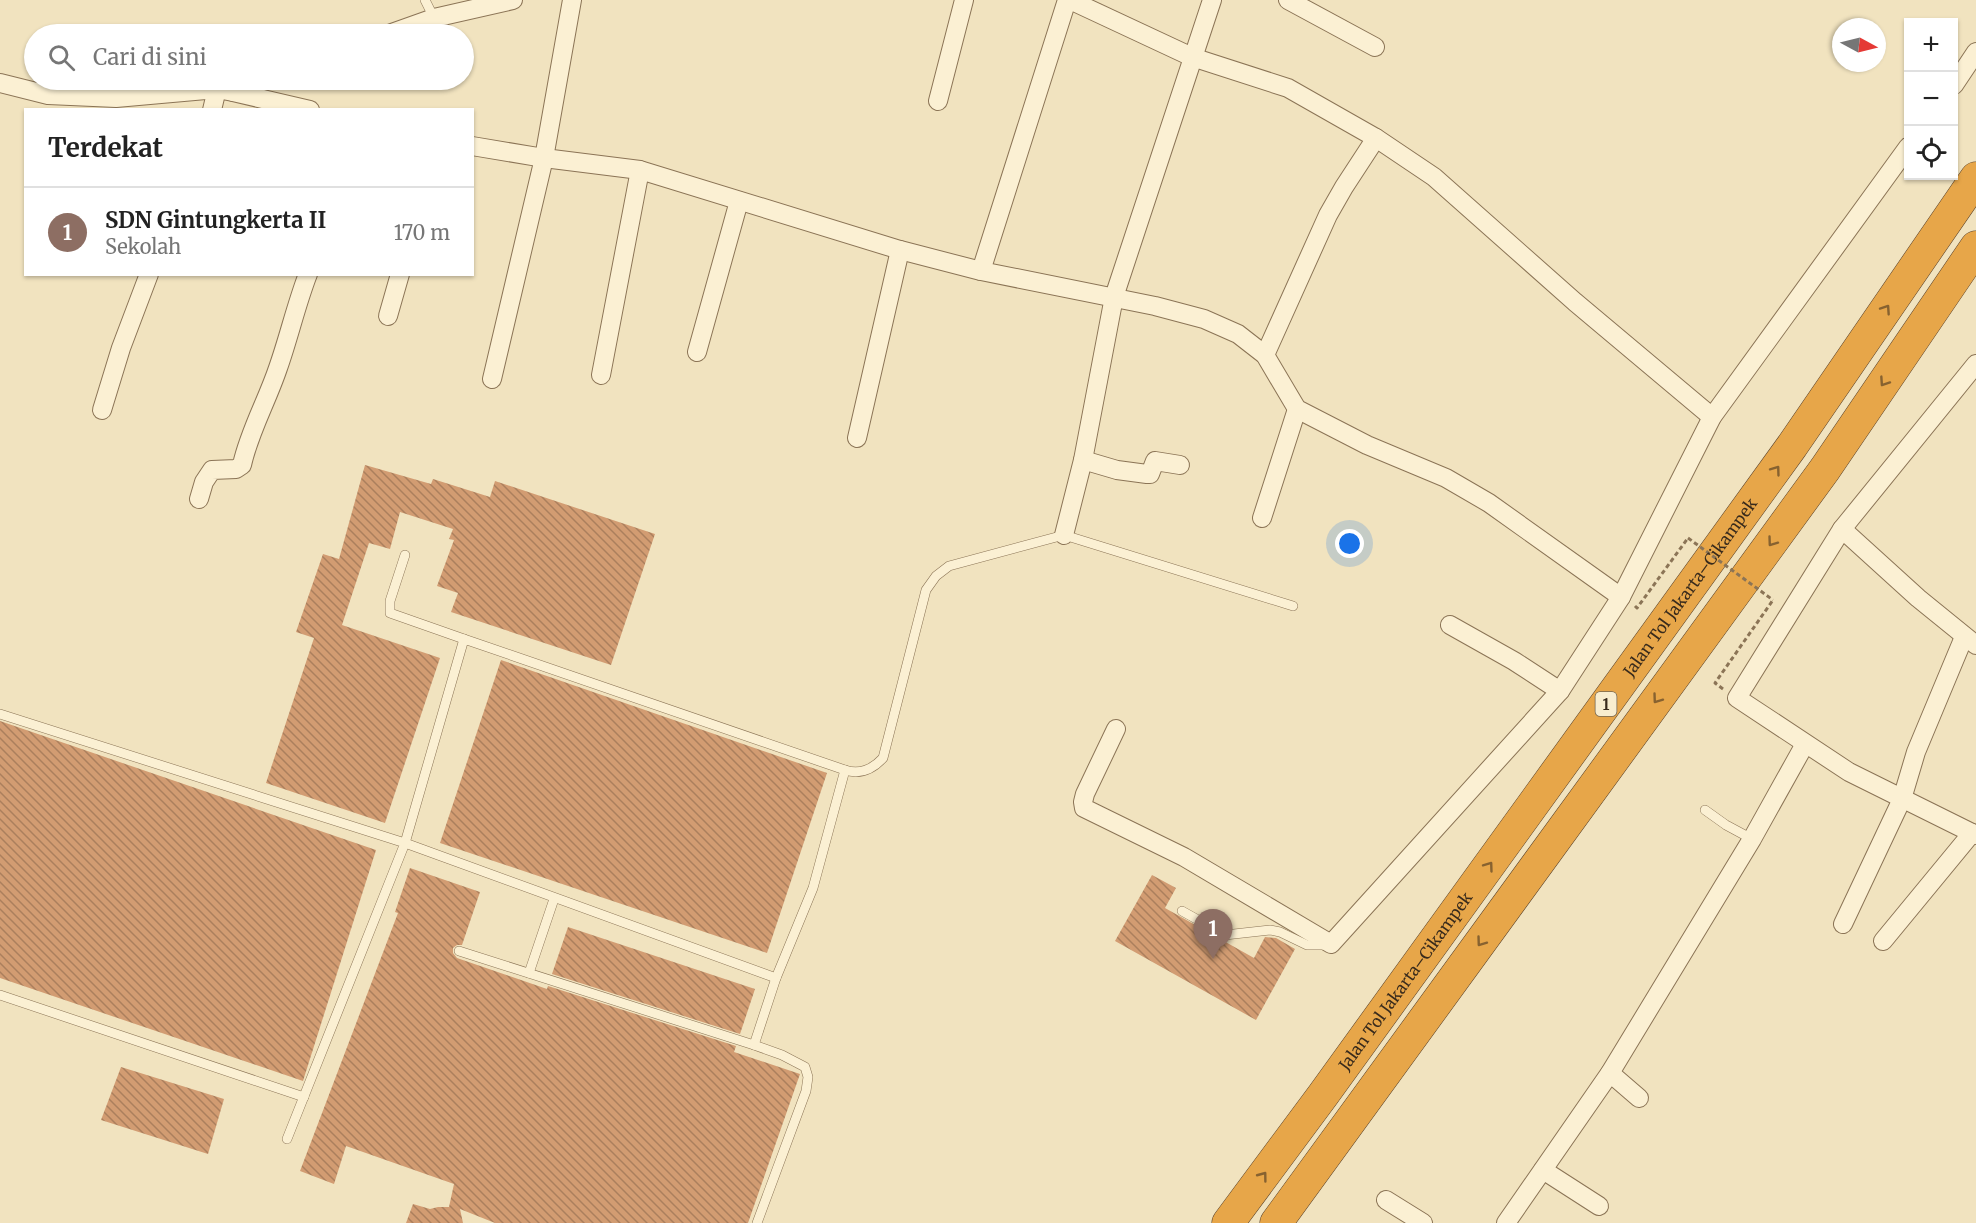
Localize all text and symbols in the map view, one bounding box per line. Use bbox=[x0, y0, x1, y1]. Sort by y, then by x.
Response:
north arrow bbox=[1832, 18, 1886, 72]
map controls bbox=[1904, 18, 1958, 180]
button: + bbox=[1904, 18, 1958, 72]
search box bbox=[24, 24, 474, 90]
icon: search bbox=[45, 41, 78, 74]
text: Cari di sini bbox=[93, 43, 207, 71]
button: − bbox=[1904, 72, 1958, 126]
button: locate bbox=[1904, 126, 1958, 180]
text: Terdekat bbox=[48, 131, 163, 164]
text: SDN Gintungkerta II bbox=[105, 206, 326, 234]
text: 1 bbox=[63, 220, 72, 245]
text: 170 m bbox=[394, 220, 450, 245]
text: Sekolah bbox=[105, 234, 181, 259]
one-way arrow bbox=[1879, 305, 1890, 316]
one-way arrow bbox=[1880, 375, 1891, 386]
one-way arrow bbox=[1768, 465, 1779, 476]
street label: Jalan Tol Jakarta–Cikampek bbox=[1618, 493, 1762, 681]
your location bbox=[1335, 529, 1364, 558]
one-way arrow bbox=[1768, 535, 1779, 546]
road number: 1 bbox=[1596, 692, 1616, 716]
one-way arrow bbox=[1653, 693, 1664, 704]
one-way arrow bbox=[1482, 861, 1493, 872]
street label: Jalan Tol Jakarta–Cikampek bbox=[1334, 887, 1477, 1075]
pin: 1 bbox=[1194, 910, 1232, 959]
one-way arrow bbox=[1477, 936, 1488, 947]
one-way arrow bbox=[1255, 1172, 1266, 1183]

